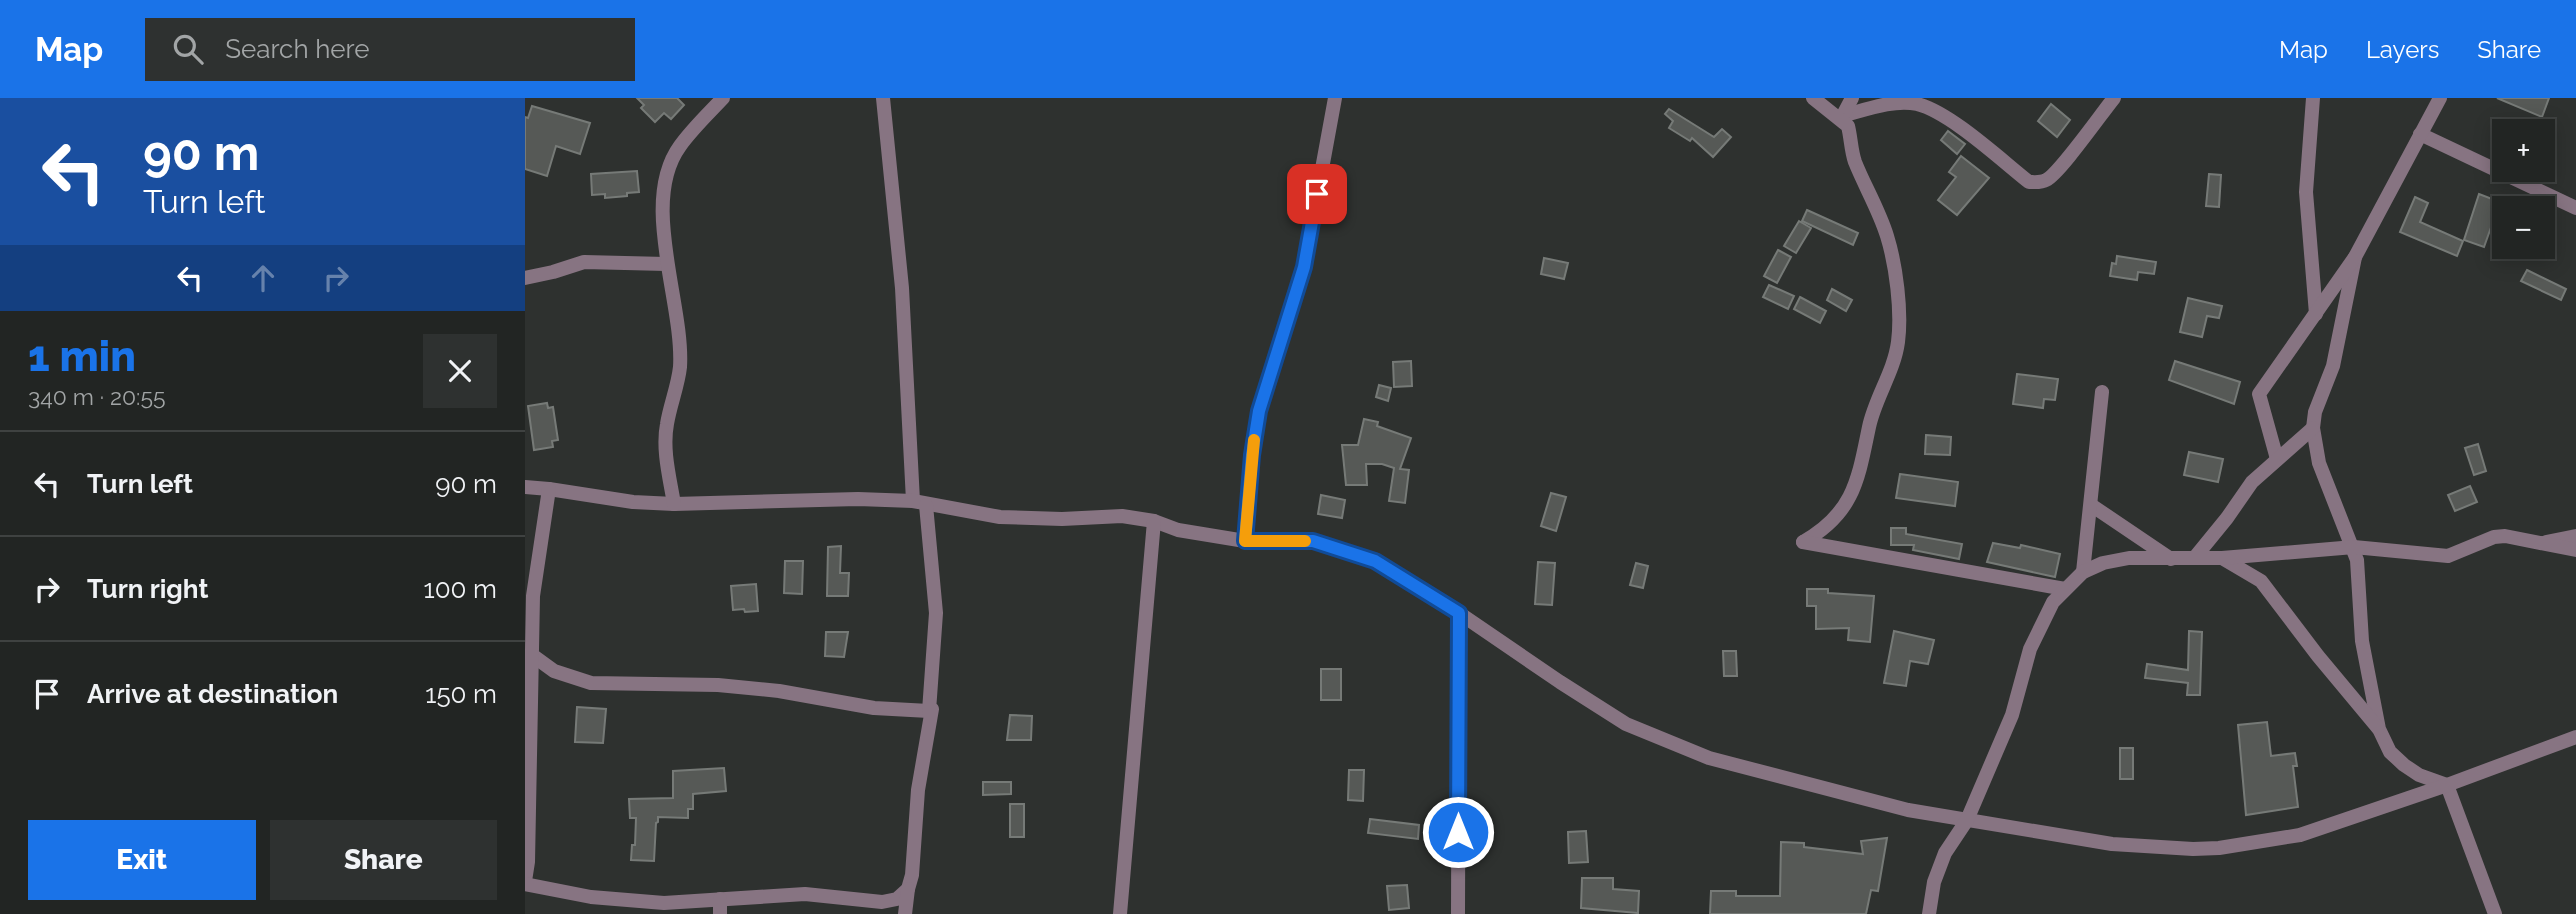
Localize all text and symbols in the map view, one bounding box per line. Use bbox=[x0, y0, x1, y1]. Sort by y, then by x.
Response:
search box bbox=[145, 18, 635, 81]
text: Map bbox=[35, 30, 103, 69]
icon: search bbox=[169, 30, 207, 68]
text: Search here bbox=[225, 34, 370, 64]
text: Map bbox=[2279, 35, 2328, 64]
text: Layers bbox=[2366, 35, 2439, 64]
text: Share bbox=[2477, 35, 2541, 64]
map controls bbox=[2492, 119, 2555, 259]
button: + bbox=[2492, 119, 2555, 182]
text: 90 m bbox=[143, 124, 259, 181]
icon: left bbox=[28, 126, 119, 217]
pin bbox=[1287, 164, 1347, 224]
icon: arrive bbox=[1298, 175, 1336, 213]
text: Turn left bbox=[143, 183, 265, 220]
button: − bbox=[2492, 196, 2555, 259]
icon: left bbox=[171, 259, 209, 297]
icon: ahead bbox=[244, 259, 282, 297]
icon: right bbox=[317, 259, 355, 297]
text: 1 min bbox=[28, 332, 136, 381]
button: close bbox=[423, 334, 497, 408]
text: 340 m · 20:55 bbox=[28, 383, 165, 410]
icon: left bbox=[28, 465, 66, 503]
text: Turn left bbox=[87, 469, 193, 499]
text: 90 m bbox=[435, 469, 497, 499]
icon: right bbox=[28, 570, 66, 608]
text: Turn right bbox=[87, 574, 208, 604]
text: 100 m bbox=[424, 574, 497, 604]
icon: arrive bbox=[28, 675, 66, 713]
text: Arrive at destination bbox=[87, 679, 338, 709]
text: 150 m bbox=[425, 679, 497, 709]
position arrow bbox=[1421, 795, 1495, 869]
button: Exit bbox=[28, 820, 256, 900]
button: Share bbox=[270, 820, 497, 900]

